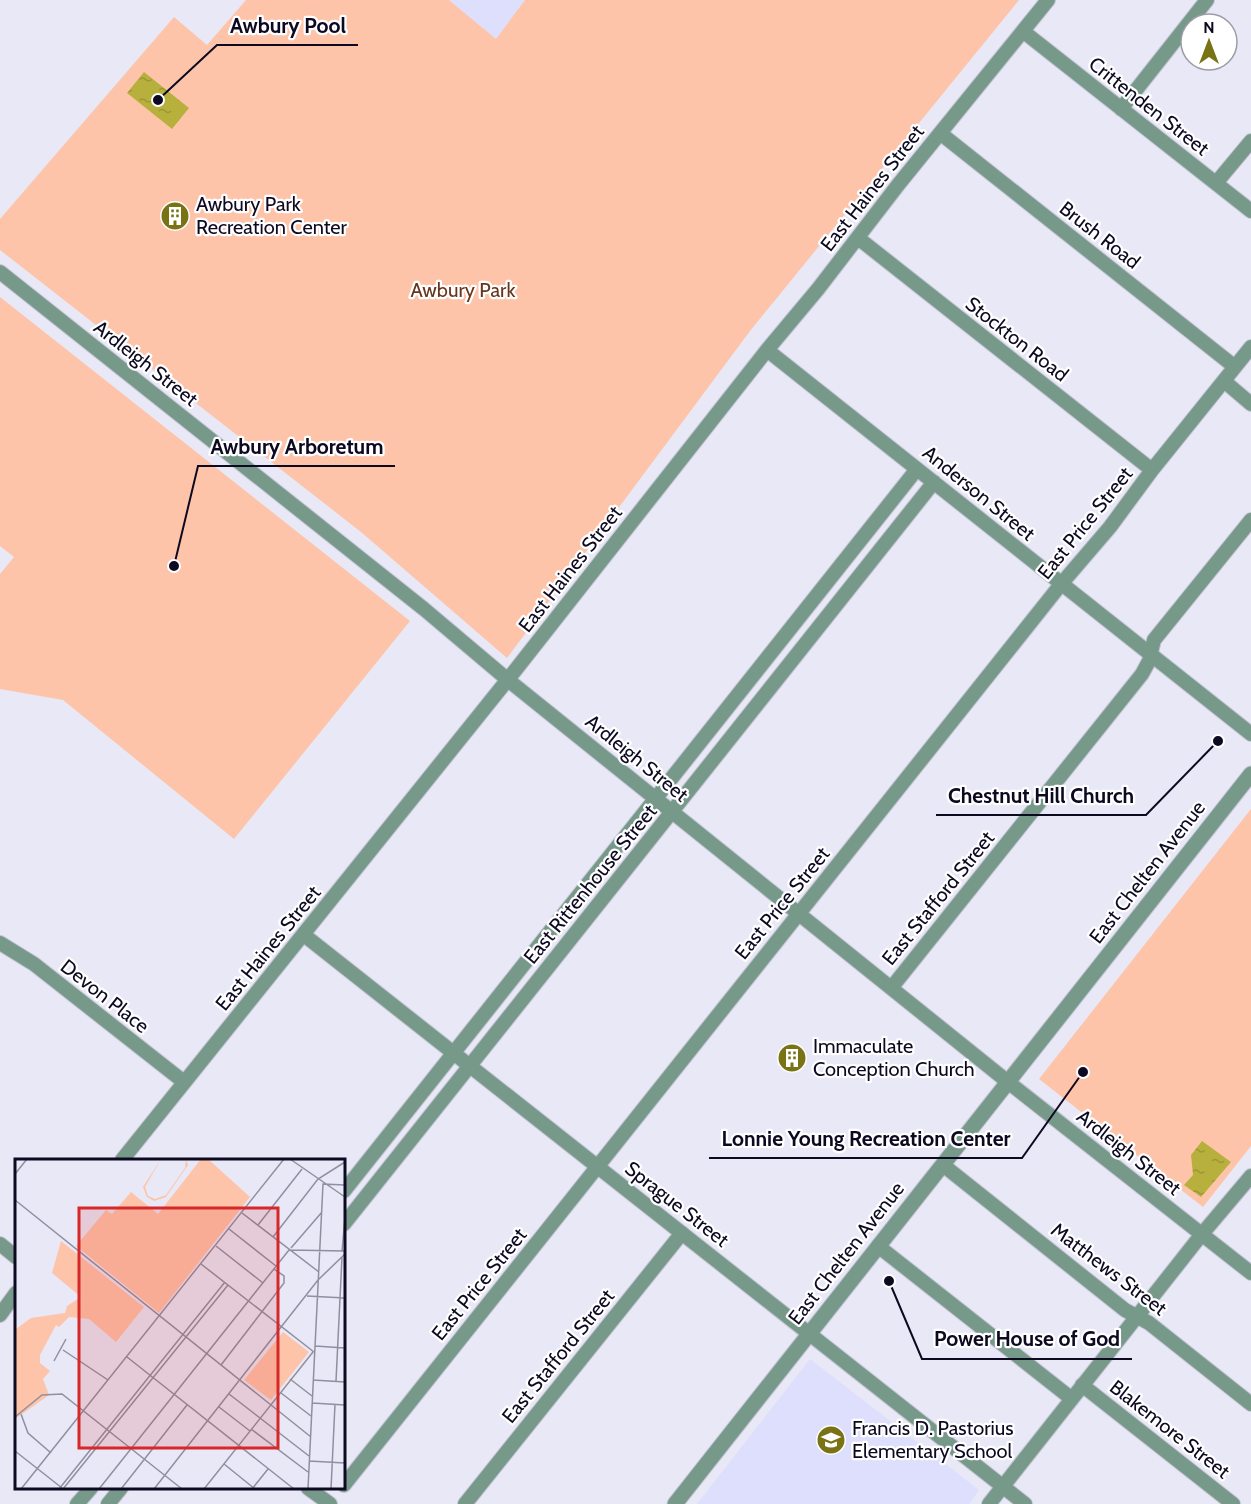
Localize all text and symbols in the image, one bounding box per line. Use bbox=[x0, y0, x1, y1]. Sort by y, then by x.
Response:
callout: Awbury Pool bbox=[217, 6, 358, 45]
north arrow bbox=[1179, 12, 1239, 72]
text: Awbury Pool bbox=[230, 13, 346, 38]
text: N bbox=[1203, 18, 1215, 37]
street label: Crittenden Street bbox=[1084, 52, 1214, 161]
street label: East Haines Street bbox=[815, 120, 929, 256]
place label: Awbury Park Recreation Center bbox=[196, 192, 348, 239]
street label: Brush Road bbox=[1055, 196, 1145, 274]
building icon: Awbury Park Recreation Center bbox=[159, 200, 191, 232]
park label: Awbury Park bbox=[411, 278, 515, 302]
street label: Stockton Road bbox=[961, 291, 1073, 387]
street label: Ardleigh Street bbox=[89, 315, 203, 411]
callout: Awbury Arboretum bbox=[198, 427, 395, 466]
text: Awbury Arboretum bbox=[211, 434, 383, 459]
street label: Anderson Street bbox=[918, 440, 1040, 546]
street label: East Price Street bbox=[1033, 462, 1138, 584]
street label: East Haines Street bbox=[513, 501, 627, 637]
street label: Ardleigh Street bbox=[581, 709, 693, 807]
callout: Chestnut Hill Church bbox=[936, 776, 1146, 815]
text: Chestnut Hill Church bbox=[948, 783, 1134, 808]
street label: East Chelten Avenue bbox=[1084, 796, 1210, 948]
street label: East Rittenhouse Street bbox=[518, 799, 662, 968]
street label: East Stafford Street bbox=[877, 826, 999, 970]
street label: East Price Street bbox=[730, 842, 835, 964]
street label: East Haines Street bbox=[210, 881, 326, 1015]
street label: Devon Place bbox=[56, 954, 154, 1038]
place label: Immaculate Conception Church bbox=[813, 1034, 975, 1081]
building icon: Immaculate Conception Church bbox=[776, 1042, 808, 1074]
street label: Ardleigh Street bbox=[1072, 1104, 1186, 1200]
callout: Lonnie Young Recreation Center bbox=[709, 1119, 1022, 1158]
text: Lonnie Young Recreation Center bbox=[722, 1126, 1010, 1151]
street label: Sprague Street bbox=[620, 1156, 734, 1252]
inset map bbox=[15, 1159, 345, 1489]
street label: East Chelten Avenue bbox=[783, 1177, 909, 1329]
street label: Matthews Street bbox=[1046, 1218, 1172, 1320]
street label: East Price Street bbox=[427, 1223, 532, 1345]
street label: East Stafford Street bbox=[497, 1284, 619, 1428]
callout: Power House of God bbox=[922, 1320, 1132, 1359]
text: Power House of God bbox=[934, 1326, 1120, 1351]
street label: Blakemore Street bbox=[1105, 1375, 1235, 1483]
place label: Francis D. Pastorius Elementary School bbox=[852, 1416, 1014, 1463]
school or university icon: Francis D. Pastorius Elementary School bbox=[815, 1424, 847, 1456]

